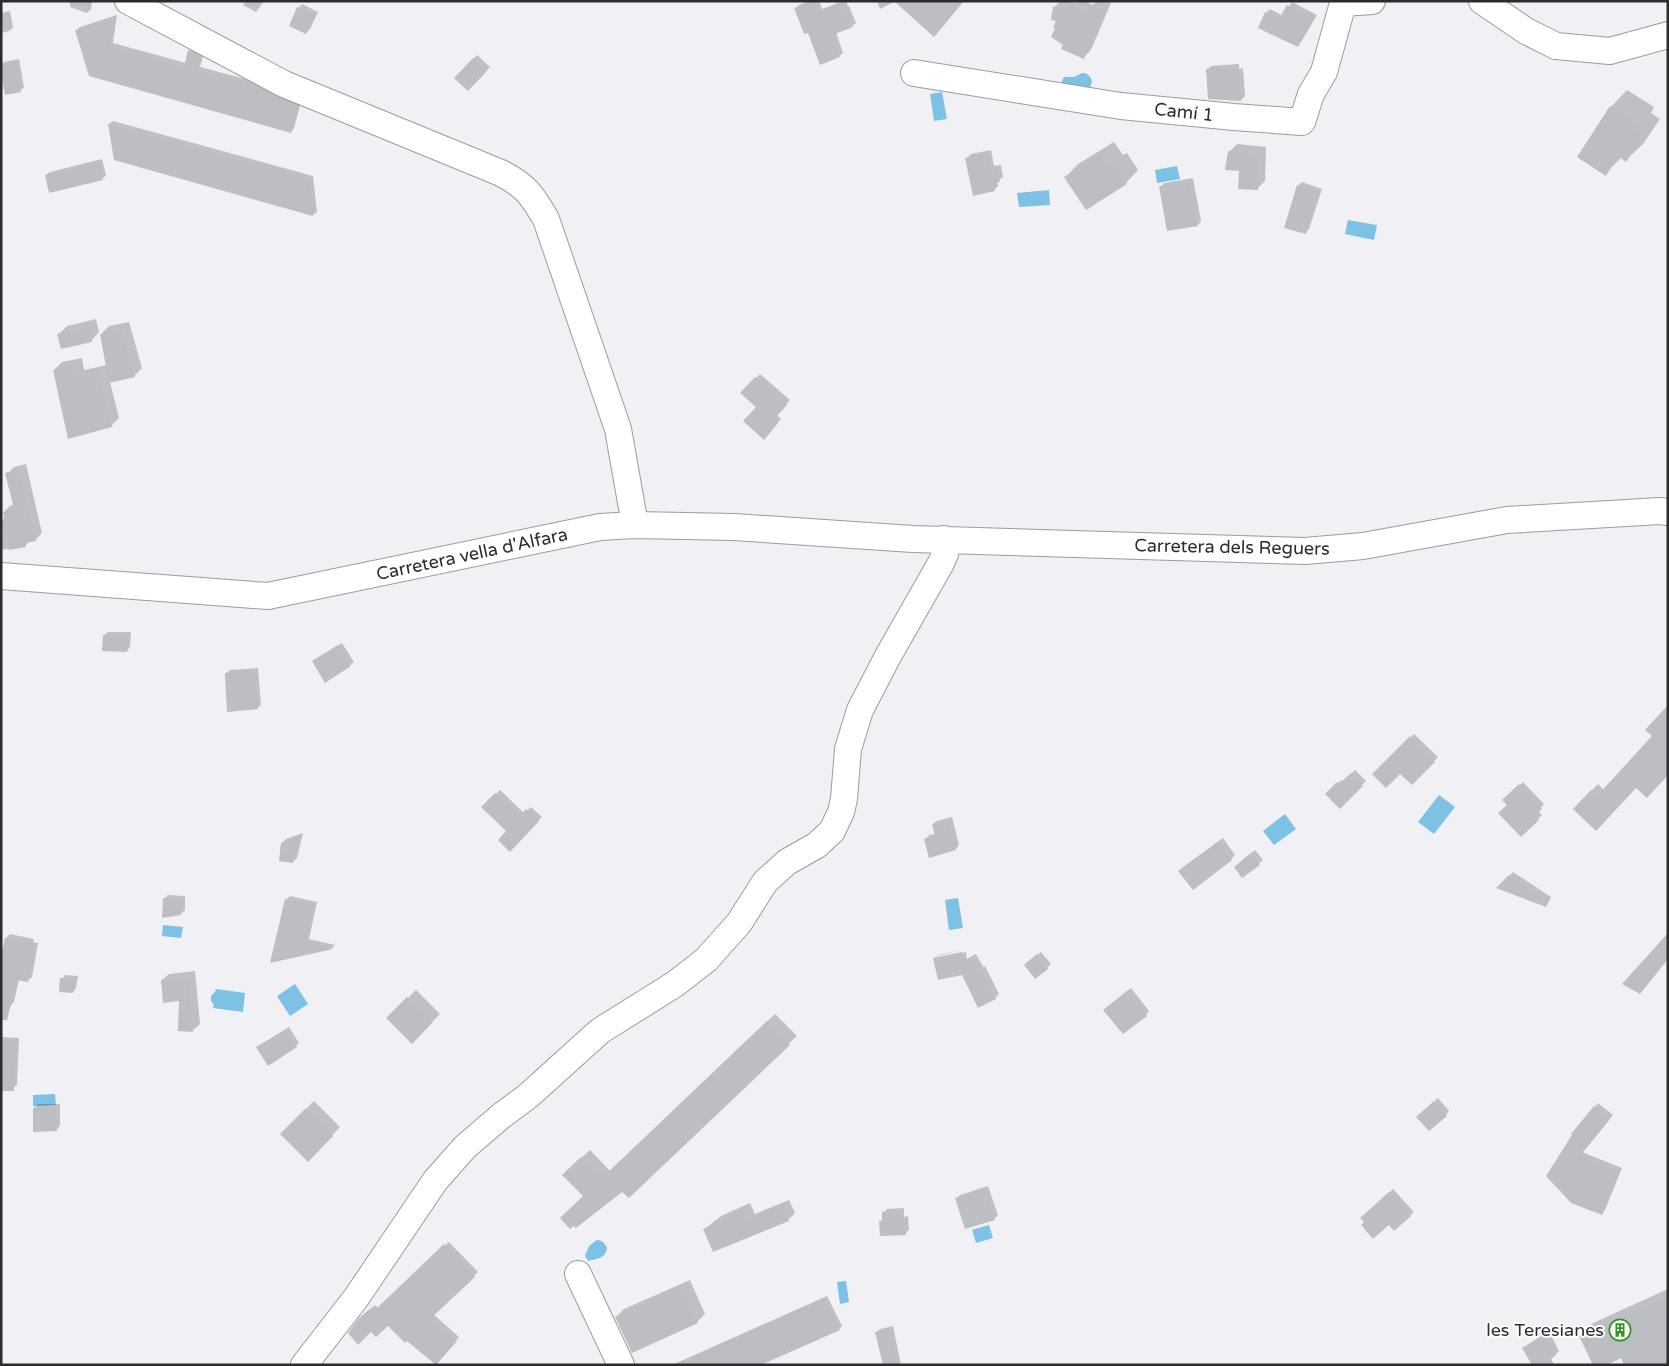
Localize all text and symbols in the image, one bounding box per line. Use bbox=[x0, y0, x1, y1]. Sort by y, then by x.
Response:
street label: Camí 1 bbox=[1153, 98, 1215, 126]
street label: Carretera vella d'Alfara bbox=[374, 523, 570, 585]
street label: Carretera dels Reguers bbox=[1134, 534, 1330, 560]
building icon: les Teresianes bbox=[1608, 1318, 1632, 1342]
place label: les Teresianes bbox=[1486, 1319, 1604, 1341]

